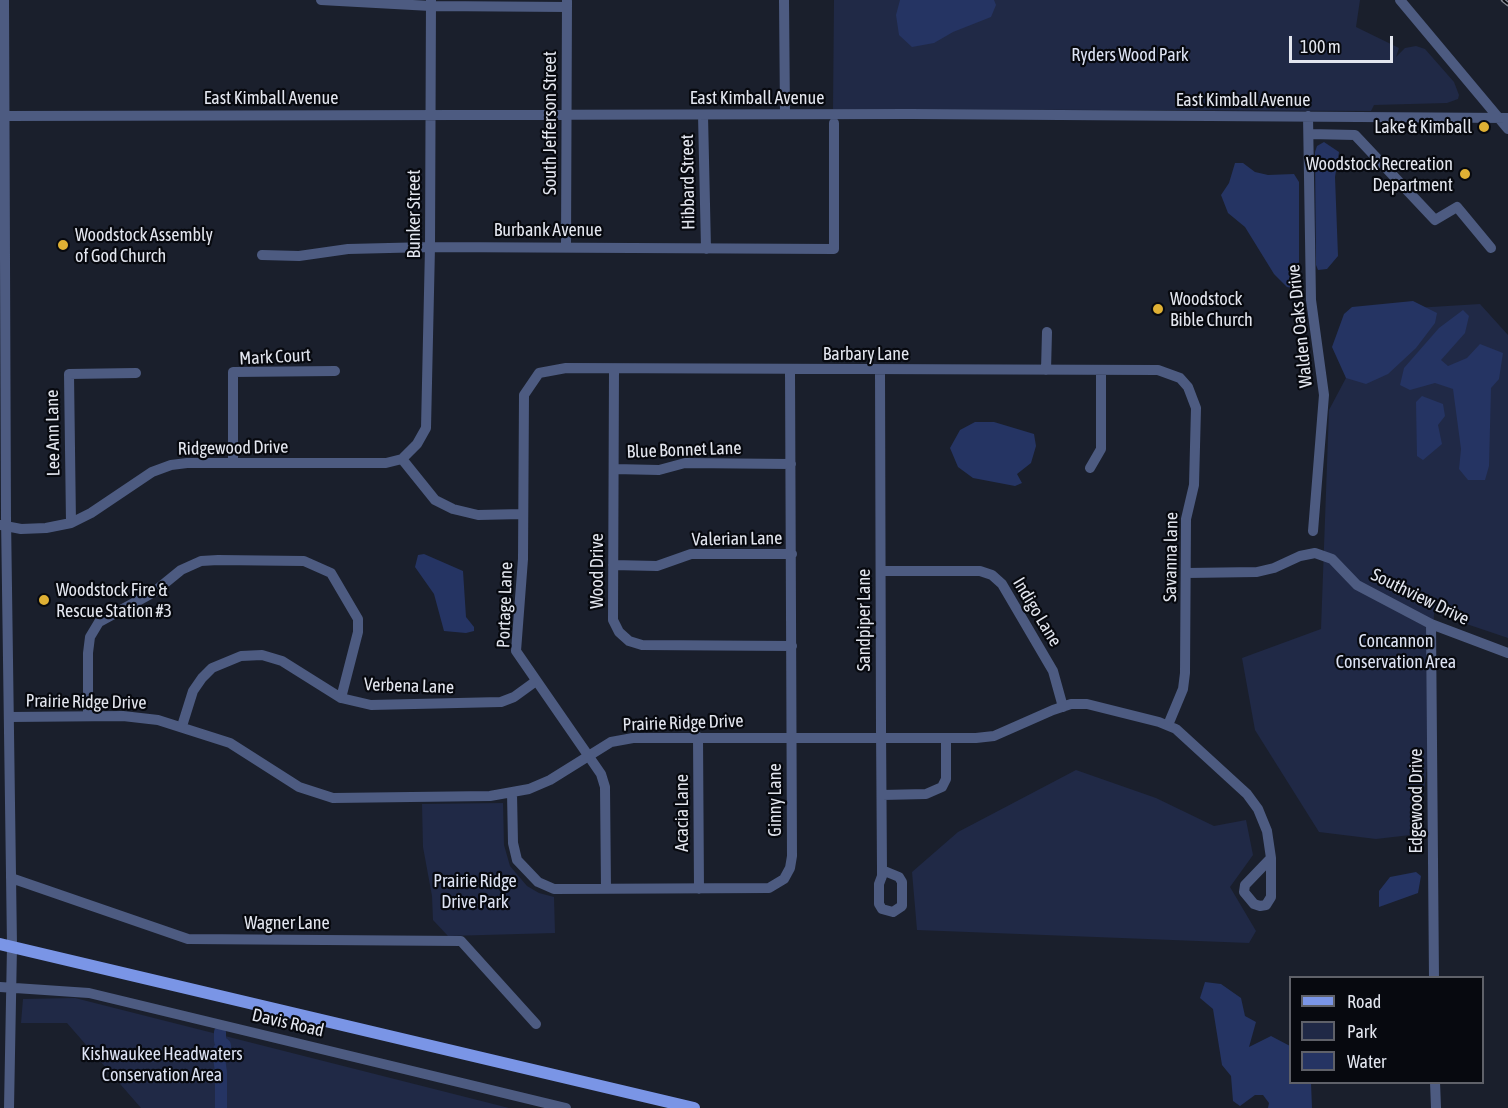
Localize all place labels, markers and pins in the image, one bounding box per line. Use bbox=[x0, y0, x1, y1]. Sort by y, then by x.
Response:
place label: Lake & Kimball bbox=[1374, 116, 1472, 138]
marker: Lake & Kimball bbox=[1477, 120, 1491, 134]
place label: Woodstock Recreation Department bbox=[1306, 153, 1453, 195]
marker: Woodstock Recreation Department bbox=[1458, 167, 1472, 181]
place label: Woodstock Assembly of God Church bbox=[75, 224, 213, 266]
marker: Woodstock Assembly of God Church bbox=[56, 238, 70, 252]
place label: Woodstock Bible Church bbox=[1170, 288, 1253, 330]
marker: Woodstock Bible Church bbox=[1151, 302, 1165, 316]
place label: Woodstock Fire & Rescue Station #3 bbox=[56, 579, 172, 622]
marker: Woodstock Fire & Rescue Station #3 bbox=[37, 593, 51, 607]

